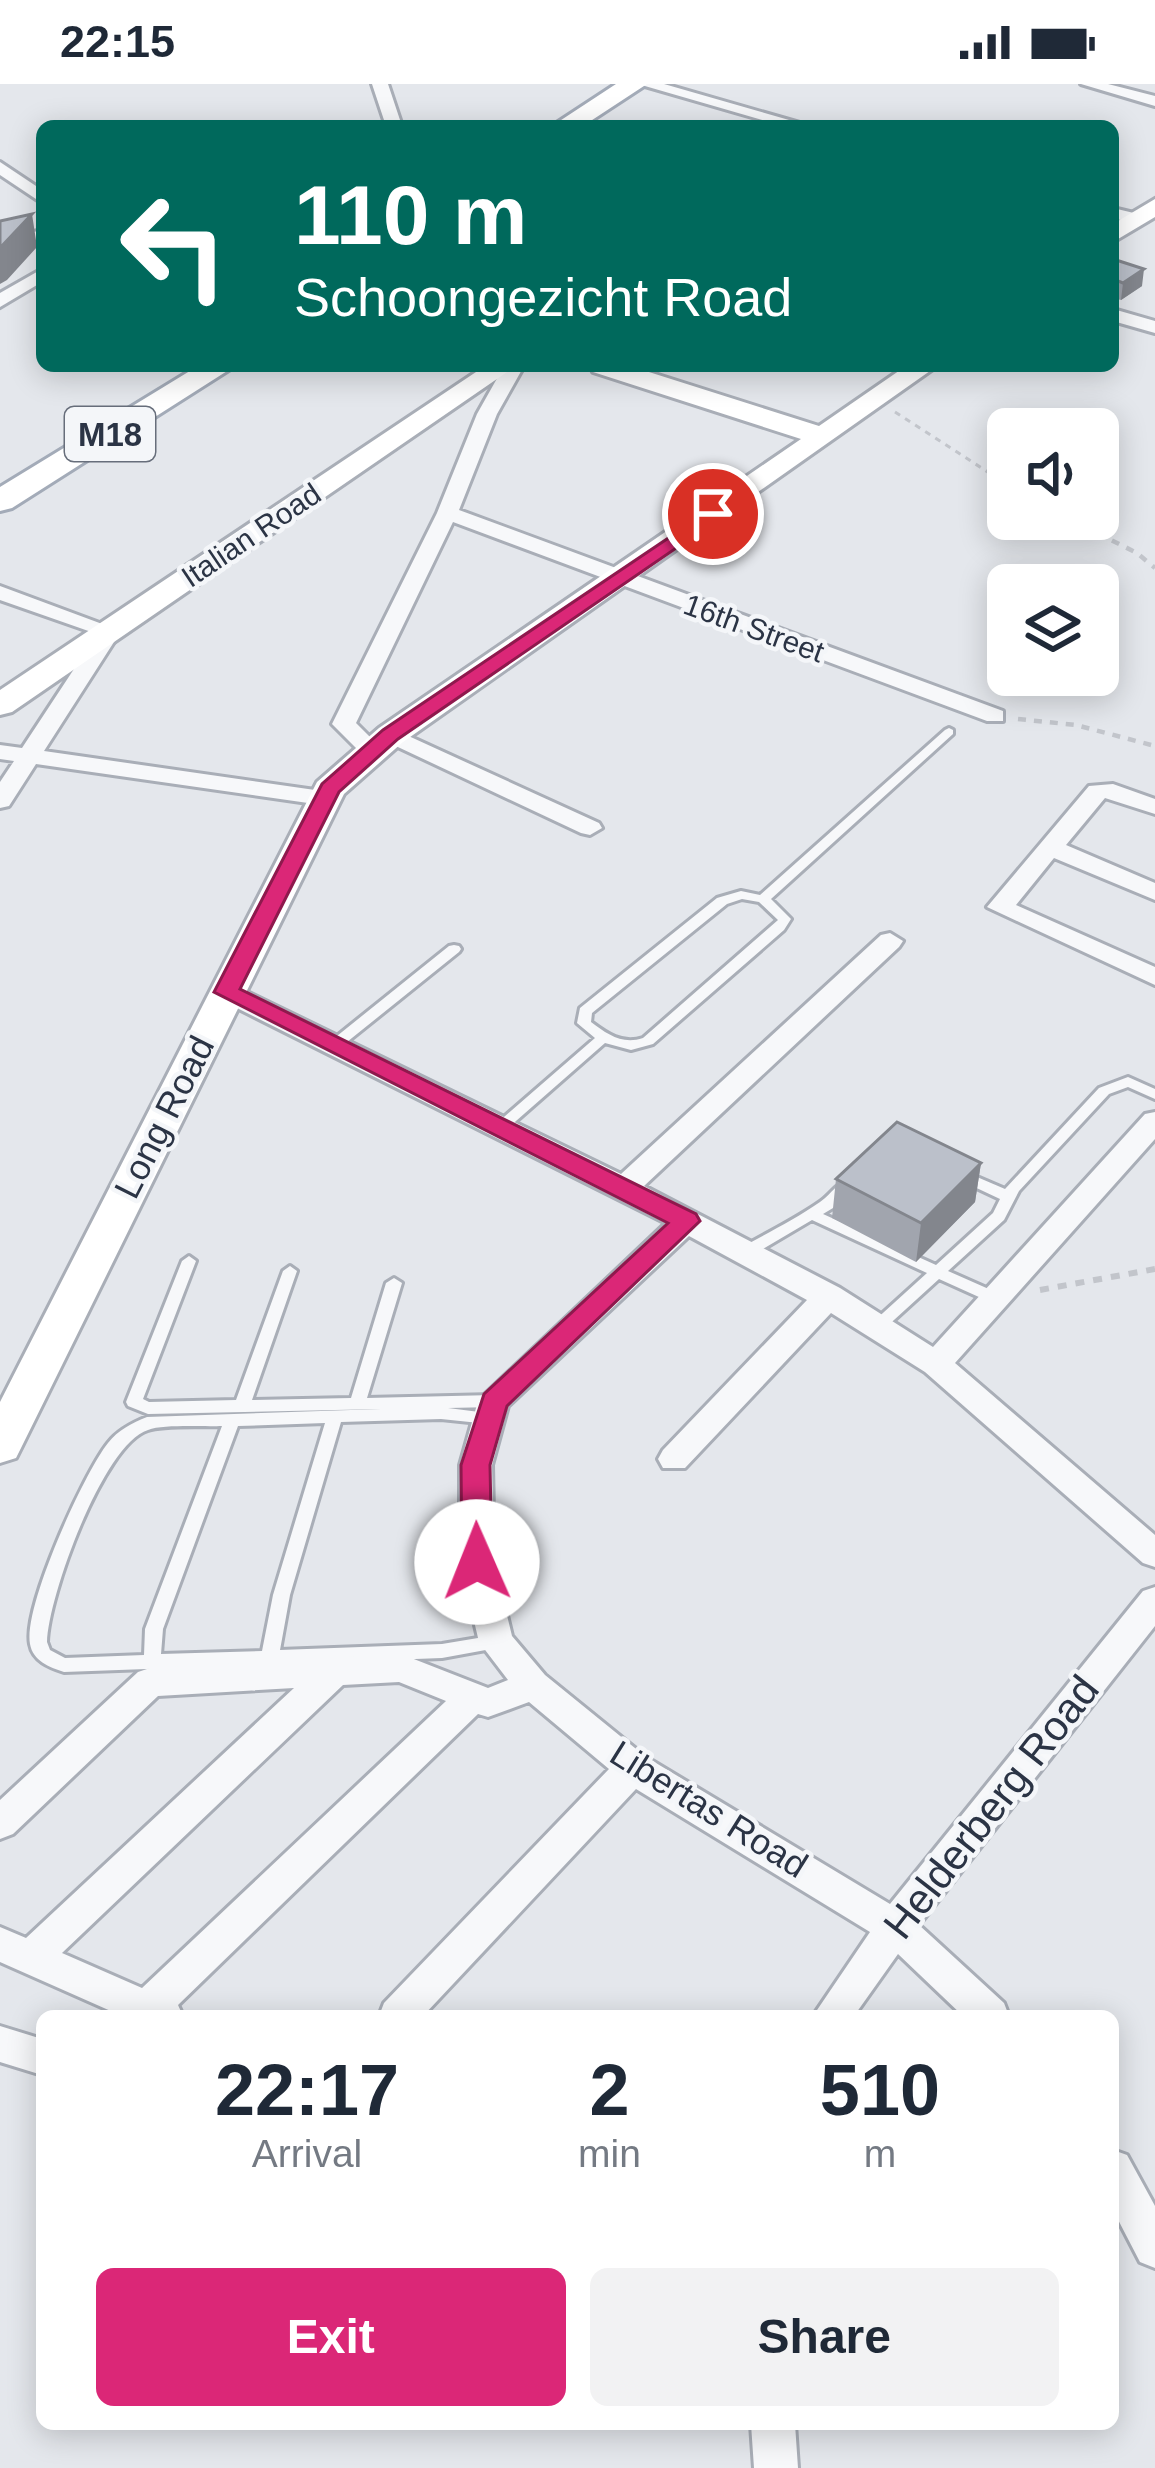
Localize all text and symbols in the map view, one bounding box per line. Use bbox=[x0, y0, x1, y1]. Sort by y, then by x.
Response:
text: 22:15 bbox=[60, 16, 175, 67]
icon: left bbox=[96, 168, 252, 324]
text: 110 m bbox=[294, 168, 528, 262]
text: Schoongezicht Road bbox=[294, 267, 792, 327]
road number: M18 bbox=[65, 407, 155, 461]
map controls bbox=[987, 408, 1119, 696]
button: sound bbox=[987, 408, 1119, 540]
pin bbox=[662, 463, 764, 565]
street label: Italian Road bbox=[175, 477, 327, 593]
icon: arrive bbox=[680, 481, 746, 547]
button: layers bbox=[987, 564, 1119, 696]
street label: 16th Street bbox=[679, 587, 829, 669]
street label: Long Road bbox=[106, 1029, 222, 1205]
position arrow bbox=[414, 1499, 540, 1625]
street label: Helderberg Road bbox=[874, 1666, 1108, 1948]
street label: Libertas Road bbox=[603, 1732, 815, 1886]
text: 22:17 bbox=[215, 2050, 399, 2130]
text: 2 bbox=[589, 2050, 630, 2130]
text: 510 bbox=[820, 2050, 940, 2130]
text: Arrival bbox=[252, 2132, 362, 2175]
text: min bbox=[578, 2132, 641, 2175]
text: m bbox=[864, 2132, 896, 2175]
button: Exit bbox=[96, 2268, 566, 2406]
button: Share bbox=[590, 2268, 1059, 2406]

